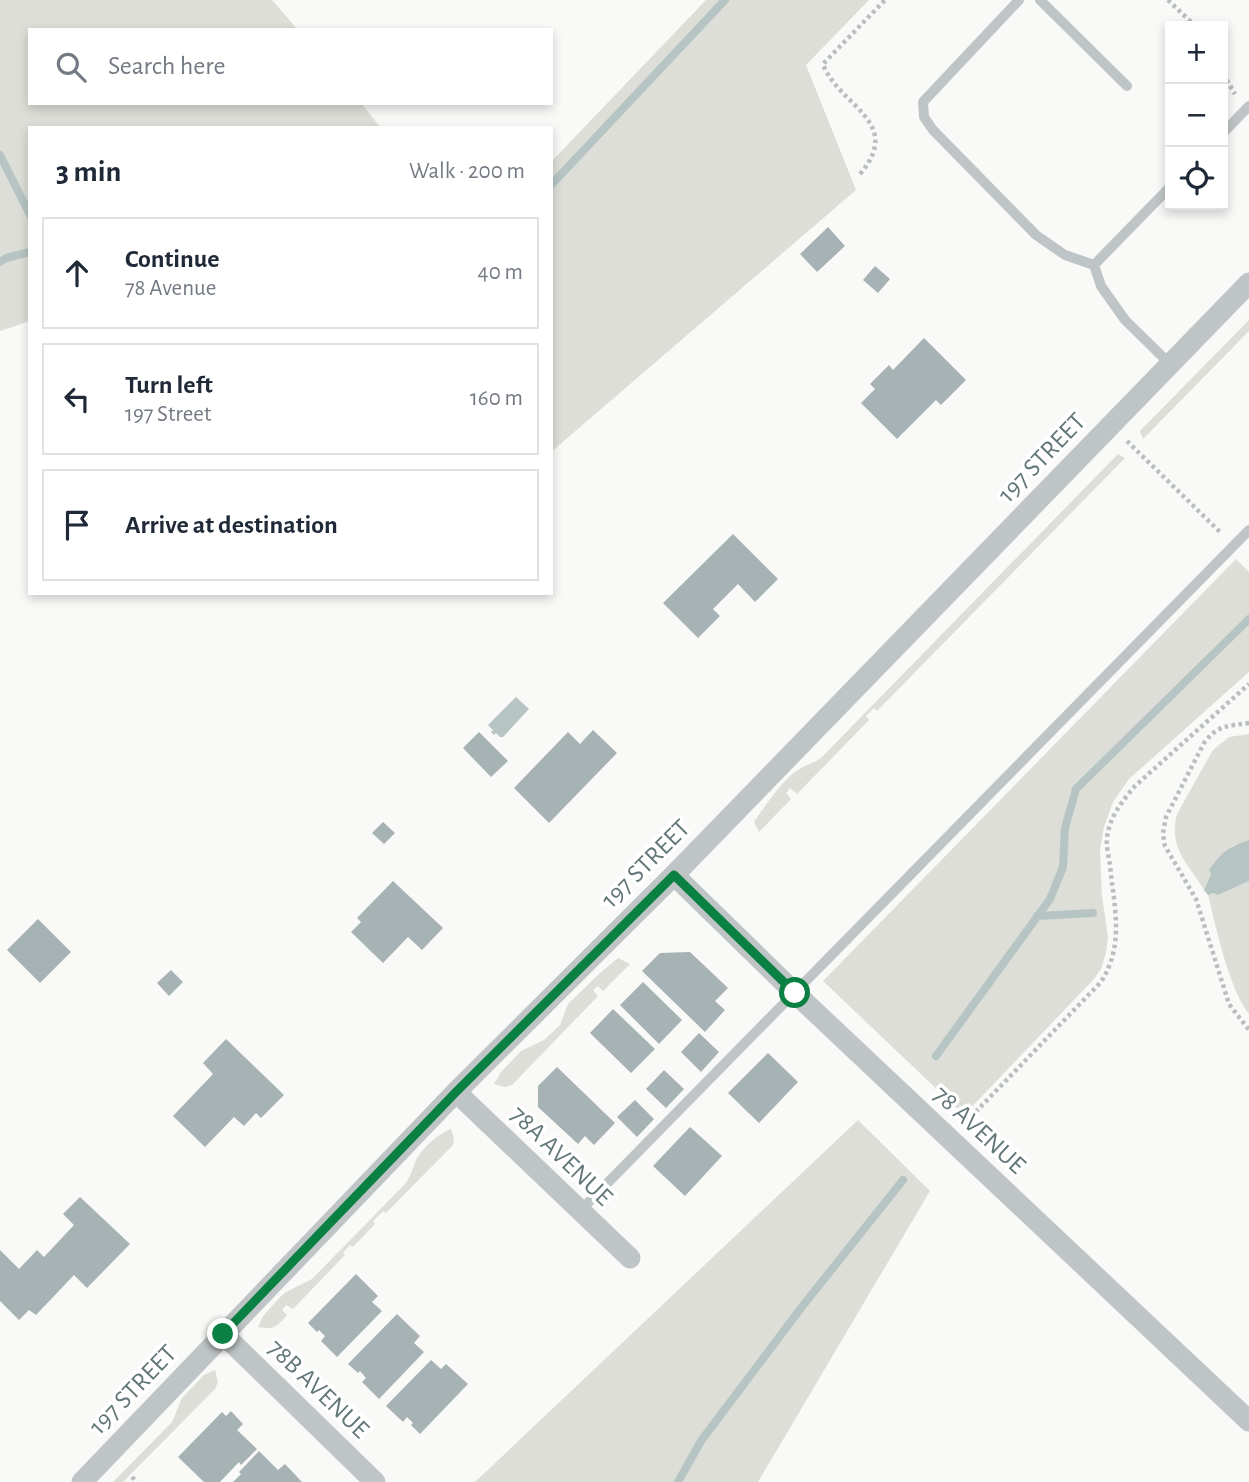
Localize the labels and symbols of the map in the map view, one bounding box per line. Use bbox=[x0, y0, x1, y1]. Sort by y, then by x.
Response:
street label: 197 STREET bbox=[993, 408, 1091, 507]
street label: 197 STREET bbox=[597, 814, 695, 913]
route start bbox=[779, 977, 810, 1008]
street label: 78 AVENUE bbox=[928, 1081, 1030, 1179]
street label: 78A AVENUE bbox=[505, 1101, 617, 1210]
route end bbox=[207, 1318, 238, 1349]
street label: 78B AVENUE bbox=[263, 1334, 374, 1443]
street label: 197 STREET bbox=[84, 1340, 182, 1439]

